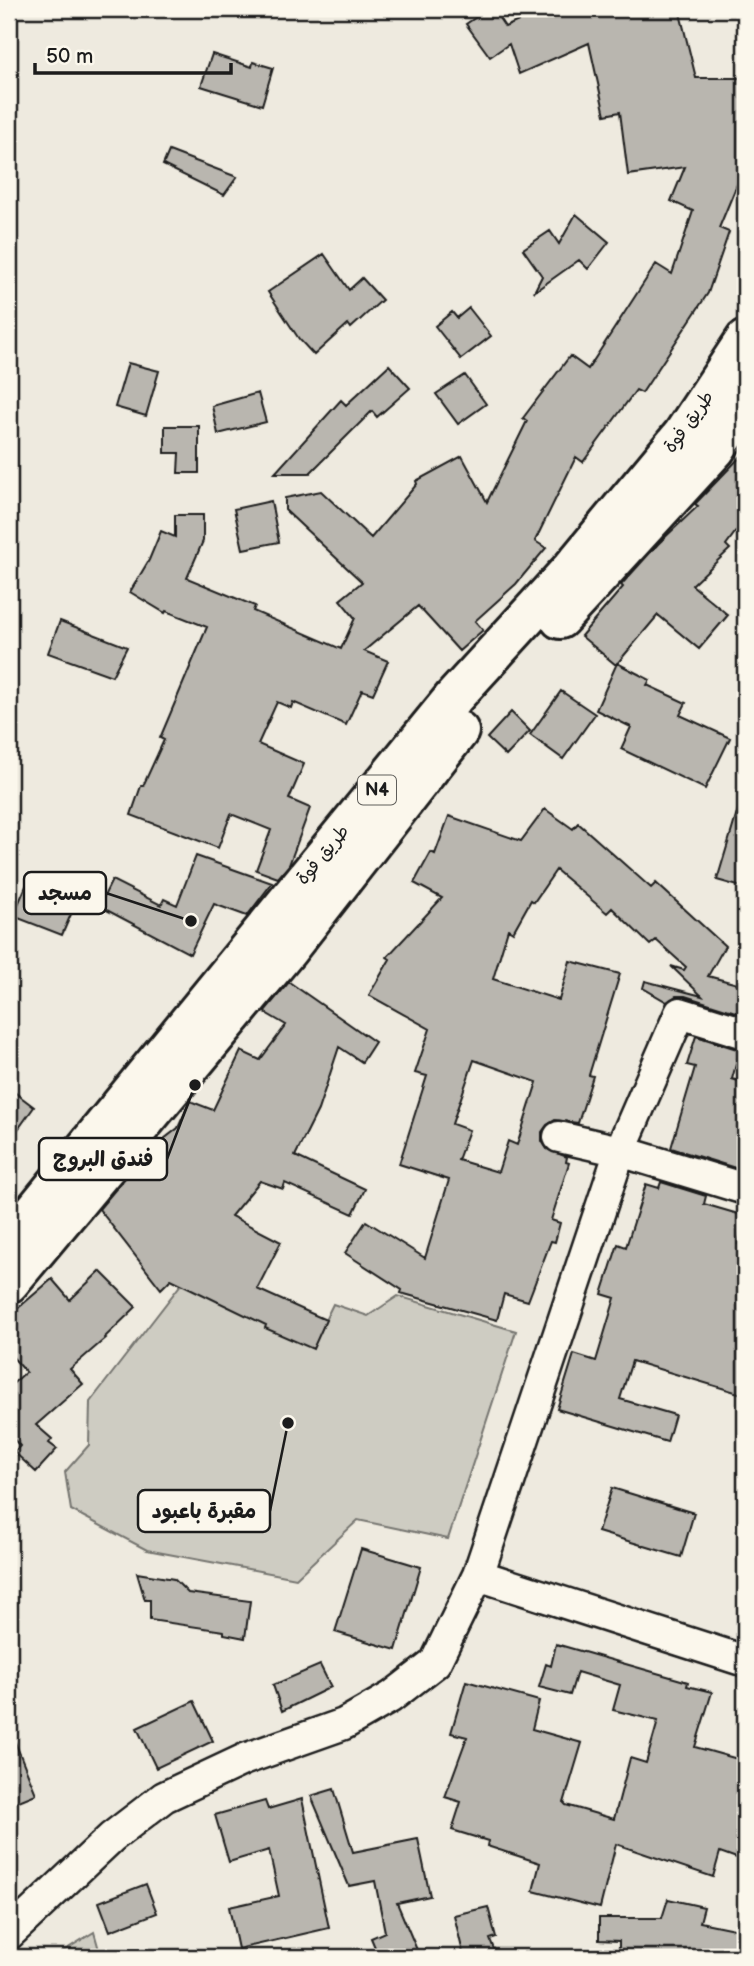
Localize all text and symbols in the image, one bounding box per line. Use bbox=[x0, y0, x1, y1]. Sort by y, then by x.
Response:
scale bar bbox=[35, 32, 231, 76]
text: 50 m bbox=[46, 44, 93, 69]
street label: طريق فوة bbox=[659, 386, 719, 458]
road number: N4 bbox=[358, 776, 396, 804]
street label: طريق فوة bbox=[291, 820, 355, 890]
callout: مسجد bbox=[24, 872, 106, 914]
text: مسجد bbox=[38, 881, 92, 906]
callout: فندق البروج bbox=[39, 1138, 167, 1180]
text: فندق البروج bbox=[53, 1147, 153, 1172]
callout: مقبرة باعبود bbox=[138, 1490, 270, 1532]
text: مقبرة باعبود bbox=[152, 1499, 256, 1524]

